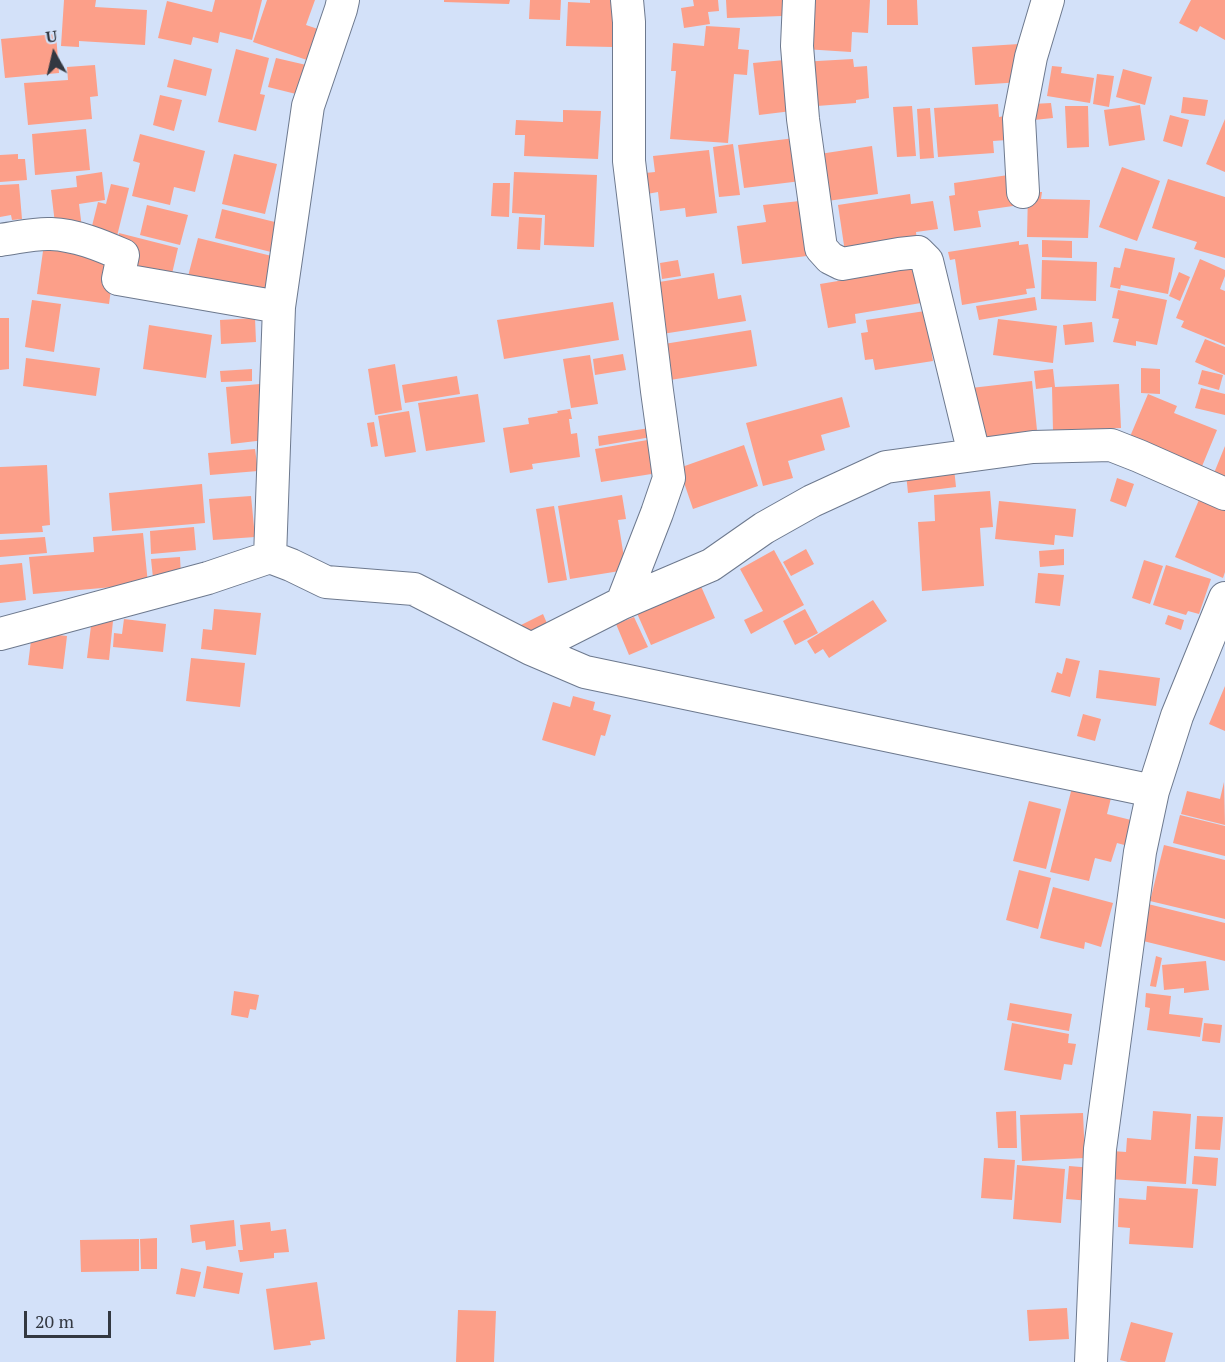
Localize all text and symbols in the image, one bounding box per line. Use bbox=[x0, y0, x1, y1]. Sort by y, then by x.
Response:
north arrow bbox=[24, 24, 84, 84]
text: U bbox=[44, 24, 59, 48]
scale bar bbox=[27, 1299, 114, 1337]
text: 20 m bbox=[35, 1309, 74, 1333]

